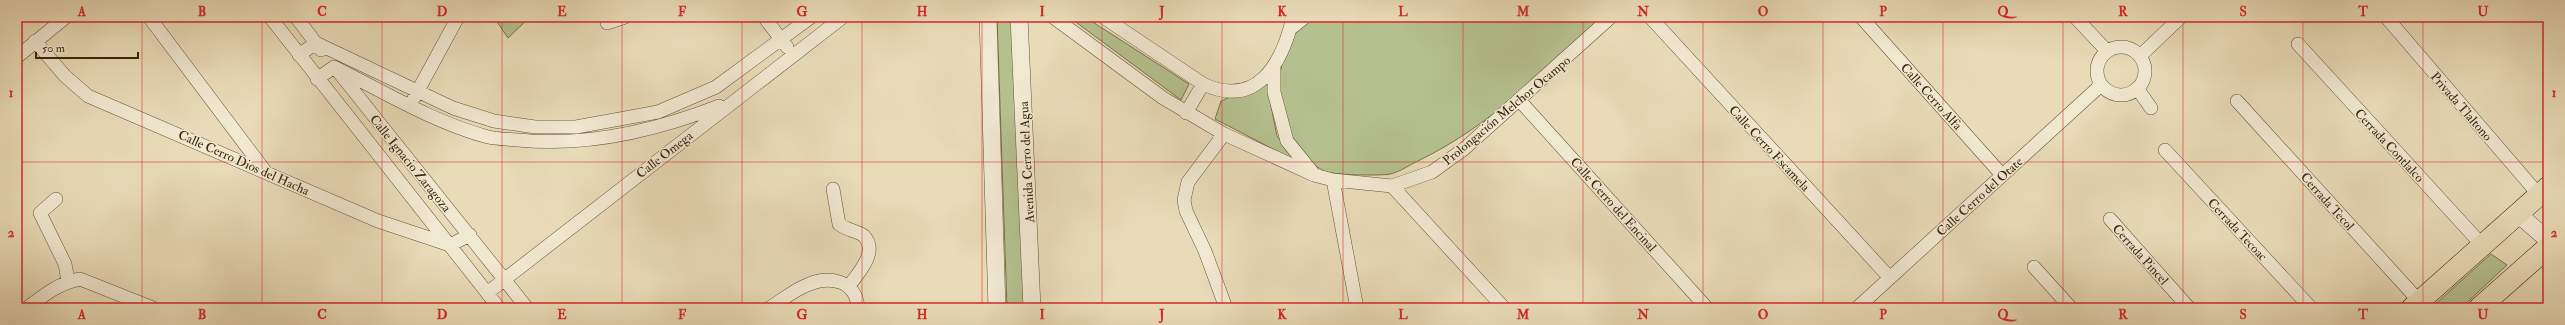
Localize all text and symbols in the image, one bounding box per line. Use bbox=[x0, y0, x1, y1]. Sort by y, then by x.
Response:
text: A bbox=[77, 4, 87, 20]
text: B bbox=[198, 4, 206, 20]
text: C bbox=[317, 4, 327, 20]
text: D bbox=[437, 4, 448, 20]
text: E bbox=[557, 4, 567, 20]
text: F bbox=[678, 4, 687, 20]
text: G bbox=[797, 4, 808, 20]
text: H bbox=[917, 4, 928, 20]
text: I bbox=[1039, 4, 1045, 20]
text: J bbox=[1158, 4, 1165, 21]
text: K bbox=[1277, 4, 1287, 20]
text: L bbox=[1398, 4, 1408, 20]
text: M bbox=[1516, 4, 1530, 20]
text: N bbox=[1636, 4, 1649, 20]
text: O bbox=[1758, 4, 1769, 20]
text: P bbox=[1879, 4, 1887, 20]
text: Q bbox=[1998, 4, 2018, 20]
text: R bbox=[2118, 4, 2128, 20]
text: S bbox=[2239, 4, 2247, 20]
text: T bbox=[2357, 4, 2368, 20]
text: U bbox=[2478, 4, 2489, 20]
scale bar bbox=[36, 34, 138, 60]
text: 50 m bbox=[42, 41, 66, 56]
street label: Prolongación Melchor Ocampo bbox=[1440, 53, 1574, 170]
street label: Calle Cerro Alfa bbox=[1897, 60, 1966, 134]
street label: Privada Tlaltono bbox=[2427, 69, 2496, 144]
text: 1 bbox=[9, 85, 14, 101]
text: 1 bbox=[2552, 85, 2557, 101]
street label: Avenida Cerro del Agua bbox=[1016, 100, 1038, 224]
street label: Calle Cerro Escamela bbox=[1725, 102, 1814, 195]
street label: Cerrada Contlalco bbox=[2351, 106, 2427, 186]
street label: Calle Ignacio Zaragoza bbox=[366, 112, 455, 216]
street label: Calle Cerro Dios del Hacha bbox=[176, 127, 312, 199]
street label: Calle Omega bbox=[633, 127, 697, 182]
street label: Calle Cerro del Otate bbox=[1933, 153, 2027, 240]
street label: Calle Cerro del Encinal bbox=[1567, 154, 1660, 256]
street label: Cerrada Tecol bbox=[2297, 169, 2358, 235]
street label: Cerrada Tecoac bbox=[2204, 195, 2270, 264]
street label: Cerrada Pincel bbox=[2109, 221, 2172, 289]
text: 2 bbox=[8, 225, 15, 241]
text: 2 bbox=[2551, 225, 2558, 241]
text: A bbox=[77, 307, 87, 323]
text: B bbox=[198, 307, 206, 323]
text: C bbox=[317, 307, 327, 323]
text: D bbox=[437, 307, 448, 323]
text: E bbox=[557, 307, 567, 323]
text: F bbox=[678, 307, 687, 323]
text: G bbox=[797, 307, 808, 323]
text: H bbox=[917, 307, 928, 323]
text: I bbox=[1039, 307, 1045, 323]
text: J bbox=[1158, 307, 1165, 324]
text: K bbox=[1277, 307, 1287, 323]
text: L bbox=[1398, 307, 1408, 323]
text: M bbox=[1516, 307, 1530, 323]
text: N bbox=[1636, 307, 1649, 323]
text: O bbox=[1758, 307, 1769, 323]
text: P bbox=[1879, 307, 1887, 323]
text: Q bbox=[1998, 307, 2018, 323]
text: R bbox=[2118, 307, 2128, 323]
text: S bbox=[2239, 307, 2247, 323]
text: T bbox=[2357, 307, 2368, 323]
text: U bbox=[2478, 307, 2489, 323]

